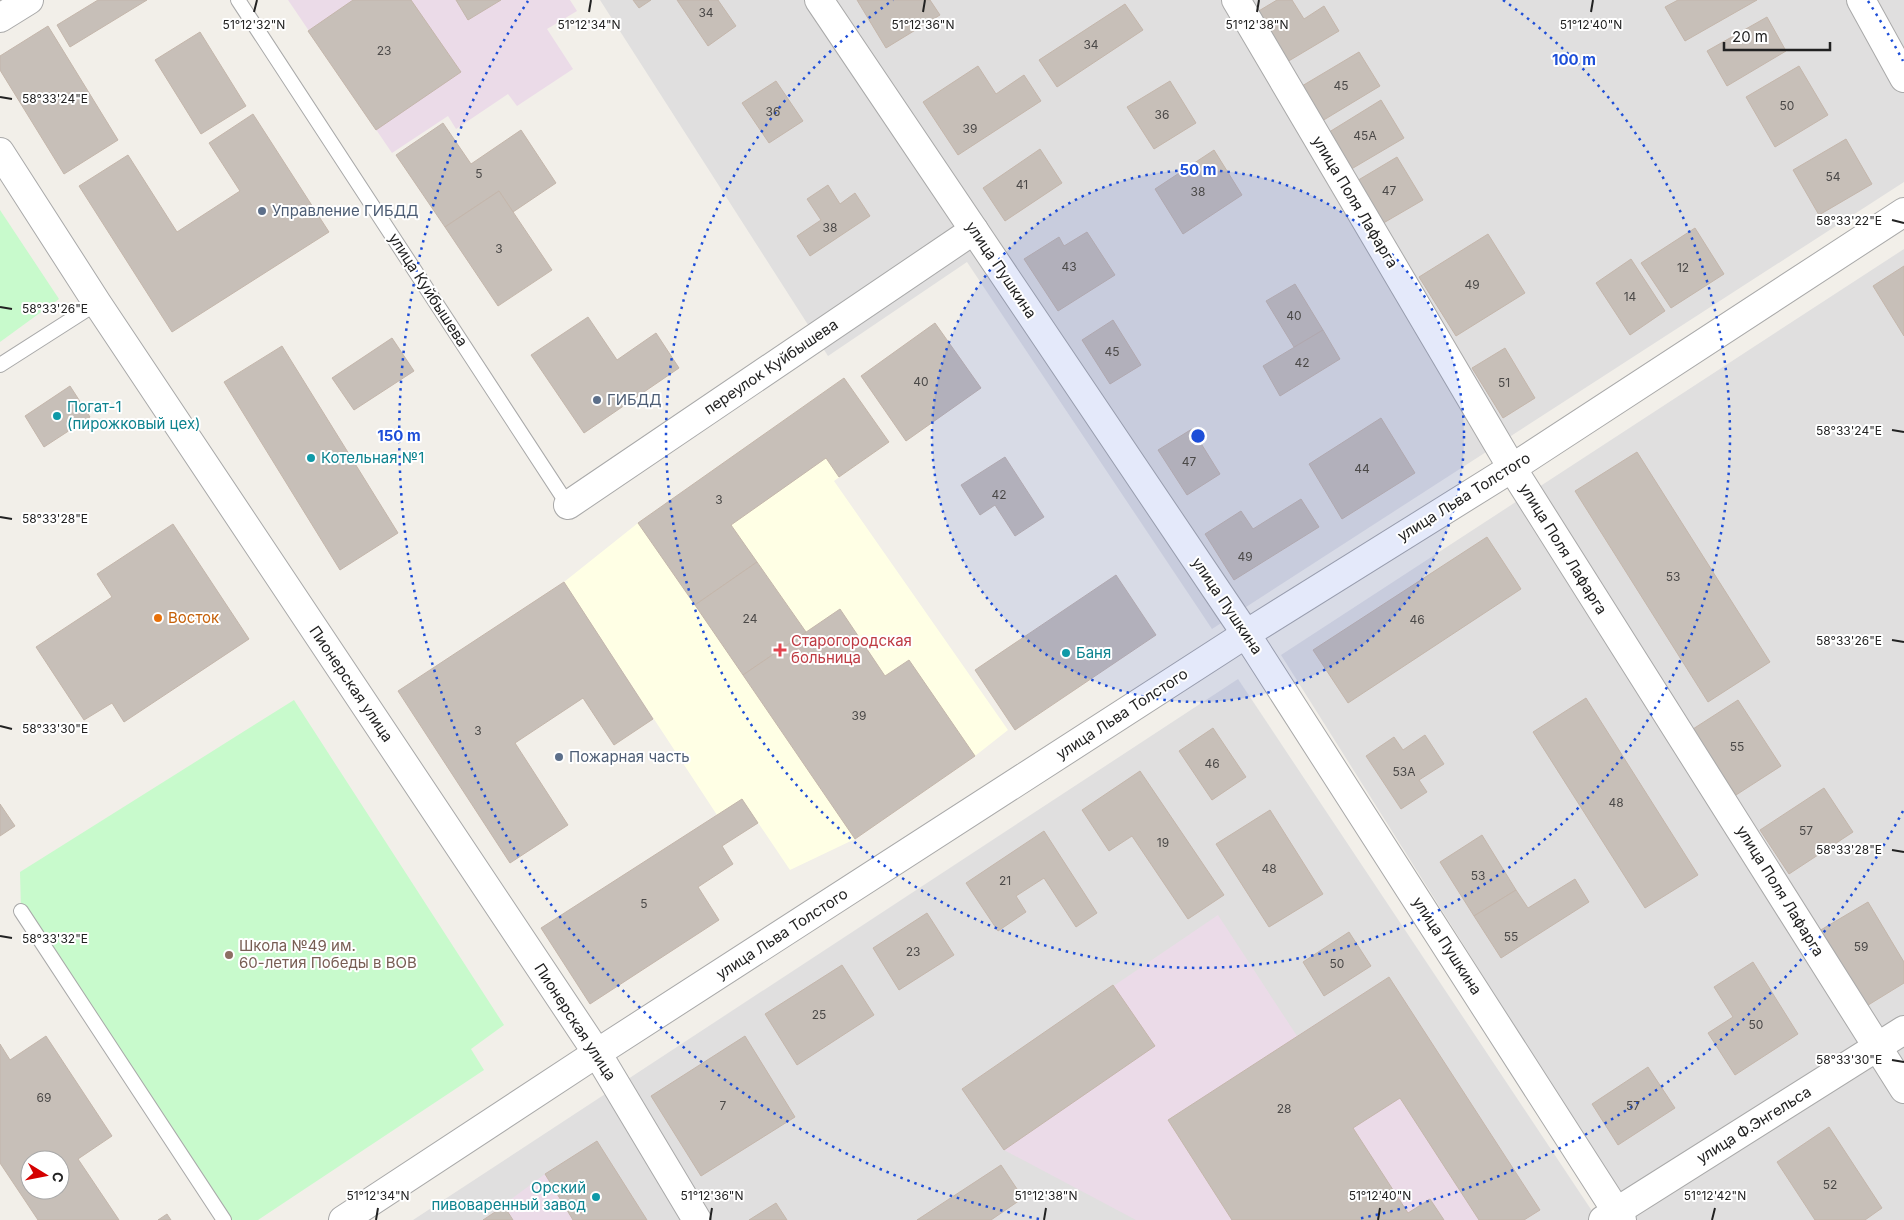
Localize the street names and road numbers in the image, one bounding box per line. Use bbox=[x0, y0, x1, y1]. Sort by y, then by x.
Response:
street label: улица Поля Лафарга bbox=[1308, 132, 1402, 271]
street label: улица Пушкина bbox=[962, 218, 1041, 322]
street label: улица Куйбышева bbox=[385, 229, 472, 350]
street label: переулок Куйбышева bbox=[700, 315, 841, 419]
street label: улица Льва Толстого bbox=[1394, 448, 1534, 545]
street label: улица Поля Лафарга bbox=[1515, 480, 1611, 618]
street label: улица Пушкина bbox=[1188, 554, 1267, 658]
street label: Пионерская улица bbox=[305, 622, 397, 745]
street label: улица Льва Толстого bbox=[1052, 664, 1191, 763]
street label: улица Поля Лафарга bbox=[1732, 822, 1828, 960]
street label: улица Льва Толстого bbox=[712, 884, 851, 983]
street label: улица Пушкина bbox=[1409, 893, 1486, 998]
street label: Пионерская улица bbox=[530, 959, 620, 1084]
street label: улица Ф.Энгельса bbox=[1693, 1082, 1814, 1167]

